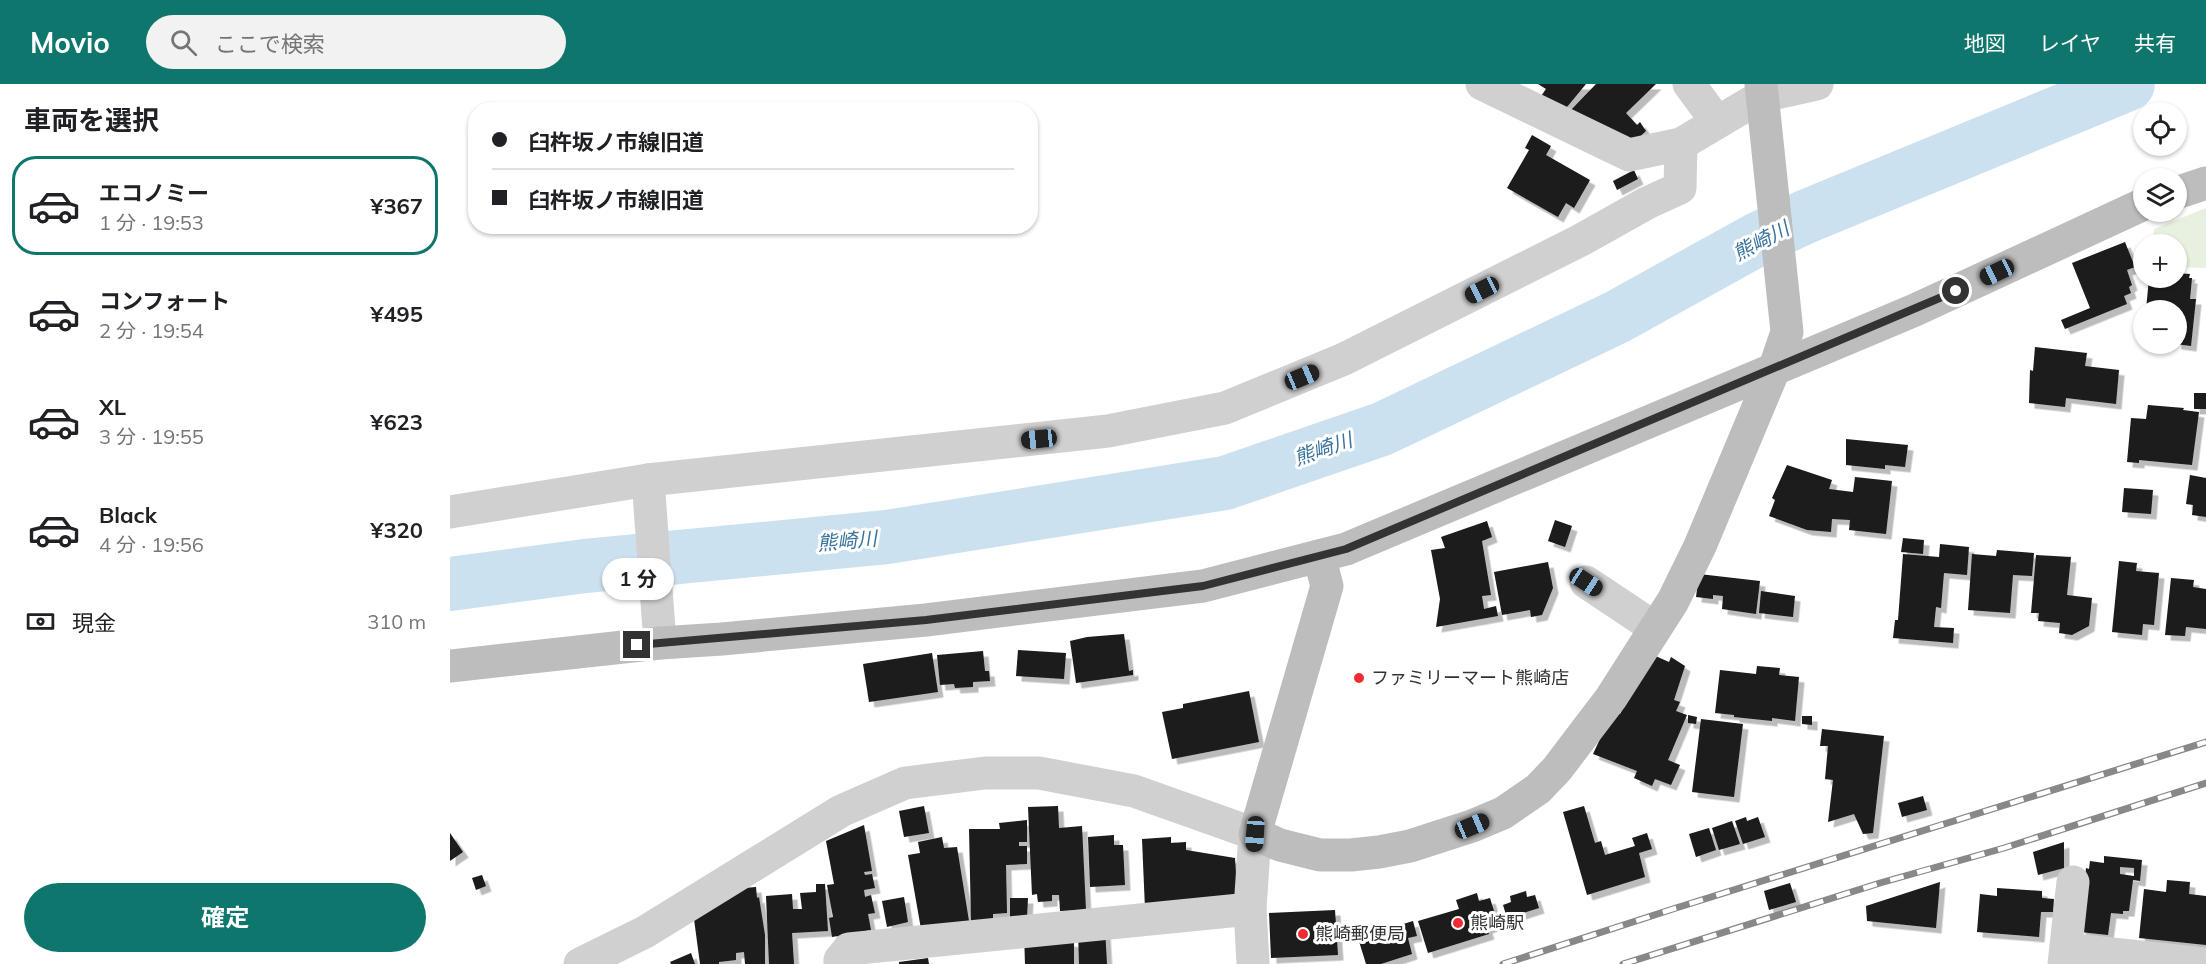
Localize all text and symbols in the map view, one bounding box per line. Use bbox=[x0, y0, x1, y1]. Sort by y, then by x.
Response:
search box bbox=[146, 15, 566, 69]
text: Movio bbox=[30, 25, 110, 60]
icon: search bbox=[167, 26, 200, 59]
text: ここで検索 bbox=[215, 30, 325, 58]
text: 地図 bbox=[1964, 30, 2006, 56]
text: レイヤ bbox=[2039, 30, 2101, 56]
text: 共有 bbox=[2134, 30, 2176, 56]
map controls bbox=[2133, 102, 2187, 354]
button: locate bbox=[2133, 102, 2187, 156]
text: 車両を選択 bbox=[24, 103, 159, 137]
text: 臼杵坂ノ市線旧道 bbox=[528, 128, 704, 156]
button: layers bbox=[2133, 168, 2187, 222]
icon: car bbox=[27, 179, 81, 233]
text: エコノミー bbox=[99, 179, 209, 207]
text: 臼杵坂ノ市線旧道 bbox=[528, 186, 704, 214]
text: ¥367 bbox=[370, 192, 423, 220]
text: 1 分 · 19:53 bbox=[99, 210, 204, 235]
water label: 熊崎川 bbox=[1728, 214, 1795, 266]
button: + bbox=[2133, 234, 2187, 288]
car bbox=[1977, 256, 2017, 288]
car bbox=[1462, 274, 1502, 306]
route start bbox=[1942, 277, 1969, 304]
icon: car bbox=[27, 287, 81, 341]
text: コンフォート bbox=[99, 287, 230, 315]
text: ¥495 bbox=[370, 300, 423, 328]
button: − bbox=[2133, 300, 2187, 354]
text: 2 分 · 19:54 bbox=[99, 318, 204, 343]
car bbox=[1282, 362, 1322, 392]
text: XL bbox=[99, 393, 126, 421]
icon: car bbox=[27, 395, 81, 449]
text: ¥623 bbox=[370, 408, 423, 436]
text: 3 分 · 19:55 bbox=[99, 424, 204, 449]
water label: 熊崎川 bbox=[1290, 426, 1357, 470]
car bbox=[1020, 428, 1058, 450]
text: Black bbox=[99, 501, 157, 529]
icon: car bbox=[27, 503, 81, 557]
text: ¥320 bbox=[370, 516, 423, 544]
water label: 熊崎川 bbox=[816, 525, 880, 556]
text: 4 分 · 19:56 bbox=[99, 532, 204, 557]
callout: 1 分 bbox=[601, 558, 673, 600]
car bbox=[1566, 565, 1606, 599]
text: 1 分 bbox=[619, 566, 657, 591]
icon: cash bbox=[24, 605, 57, 638]
text: 現金 bbox=[72, 609, 116, 637]
text: 310 m bbox=[367, 609, 426, 634]
route end bbox=[623, 631, 650, 658]
place label: ファミリーマート熊崎店 bbox=[1371, 666, 1569, 689]
marker: ファミリーマート熊崎店 bbox=[1352, 671, 1366, 685]
car bbox=[1452, 811, 1492, 841]
car bbox=[1245, 815, 1265, 853]
button: 確定 bbox=[24, 883, 426, 952]
place label: 熊崎駅 bbox=[1470, 911, 1524, 934]
marker: 熊崎駅 bbox=[1451, 916, 1465, 930]
place label: 熊崎郵便局 bbox=[1315, 922, 1405, 945]
marker: 熊崎郵便局 bbox=[1296, 927, 1310, 941]

